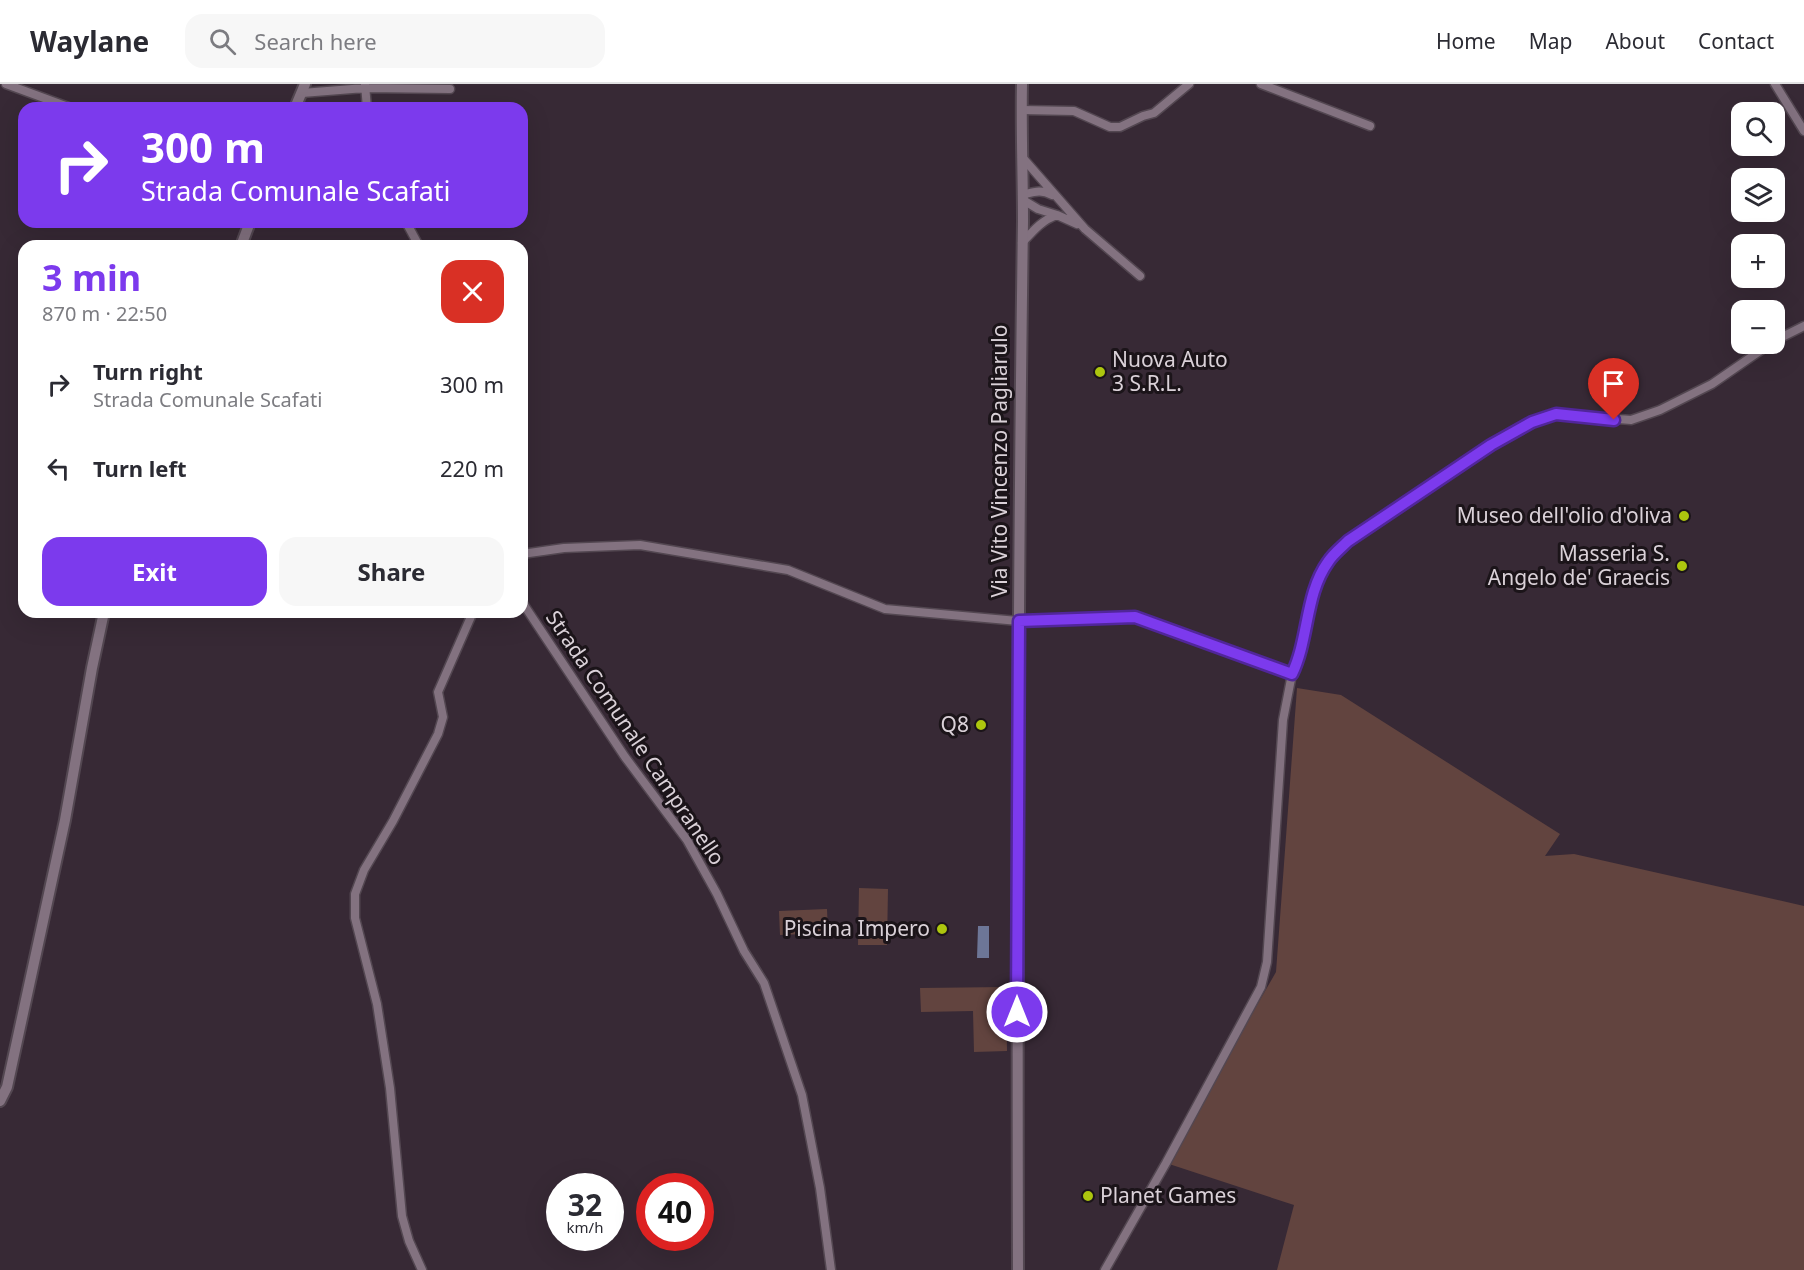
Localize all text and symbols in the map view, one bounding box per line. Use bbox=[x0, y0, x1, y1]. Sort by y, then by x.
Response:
search box bbox=[185, 14, 605, 68]
text: Waylane bbox=[30, 22, 149, 60]
icon: search bbox=[206, 25, 239, 58]
text: Search here bbox=[254, 26, 377, 56]
text: Home bbox=[1436, 27, 1496, 55]
text: Map bbox=[1529, 27, 1572, 55]
text: About bbox=[1605, 27, 1665, 55]
text: Contact bbox=[1698, 27, 1774, 55]
map controls bbox=[1731, 102, 1785, 354]
button: search bbox=[1731, 102, 1785, 156]
text: 300 m bbox=[141, 118, 265, 175]
icon: right bbox=[42, 126, 120, 204]
button: layers bbox=[1731, 168, 1785, 222]
text: Strada Comunale Scafati bbox=[141, 172, 451, 209]
button: + bbox=[1731, 234, 1785, 288]
text: 3 min bbox=[42, 253, 141, 302]
button: close bbox=[441, 260, 504, 323]
text: 870 m · 22:50 bbox=[42, 300, 167, 327]
button: − bbox=[1731, 300, 1785, 354]
street label: Via Vito Vincenzo Pagliarulo bbox=[985, 325, 1013, 597]
place label: Nuova Auto 3 S.R.L. bbox=[1112, 345, 1228, 397]
text: Turn right bbox=[93, 356, 203, 386]
pin bbox=[1588, 358, 1639, 420]
marker: Nuova Auto 3 S.R.L. bbox=[1093, 365, 1107, 379]
icon: arrive bbox=[1597, 367, 1630, 400]
icon: right bbox=[42, 368, 75, 401]
text: 300 m bbox=[440, 369, 504, 399]
text: Strada Comunale Scafati bbox=[93, 386, 322, 413]
icon: left bbox=[42, 452, 75, 485]
text: Turn left bbox=[93, 453, 187, 483]
text: 220 m bbox=[440, 453, 504, 483]
place label: Museo dell'olio d'oliva bbox=[1457, 501, 1672, 529]
marker: Museo dell'olio d'oliva bbox=[1677, 509, 1691, 523]
button: Exit bbox=[42, 537, 267, 606]
button: Share bbox=[279, 537, 504, 606]
place label: Masseria S. Angelo de' Graecis bbox=[1488, 539, 1670, 591]
marker: Masseria S. Angelo de' Graecis bbox=[1675, 559, 1689, 573]
street label: Strada Comunale Campranello bbox=[540, 605, 732, 870]
place label: Q8 bbox=[941, 710, 969, 738]
marker: Q8 bbox=[974, 718, 988, 732]
place label: Piscina Impero bbox=[784, 914, 930, 942]
marker: Piscina Impero bbox=[935, 922, 949, 936]
position arrow bbox=[985, 980, 1049, 1044]
speed limit sign: 40 bbox=[636, 1173, 714, 1251]
place label: Planet Games bbox=[1100, 1181, 1236, 1209]
text: 32 bbox=[568, 1184, 602, 1225]
marker: Planet Games bbox=[1081, 1189, 1095, 1203]
text: km/h bbox=[567, 1217, 603, 1237]

